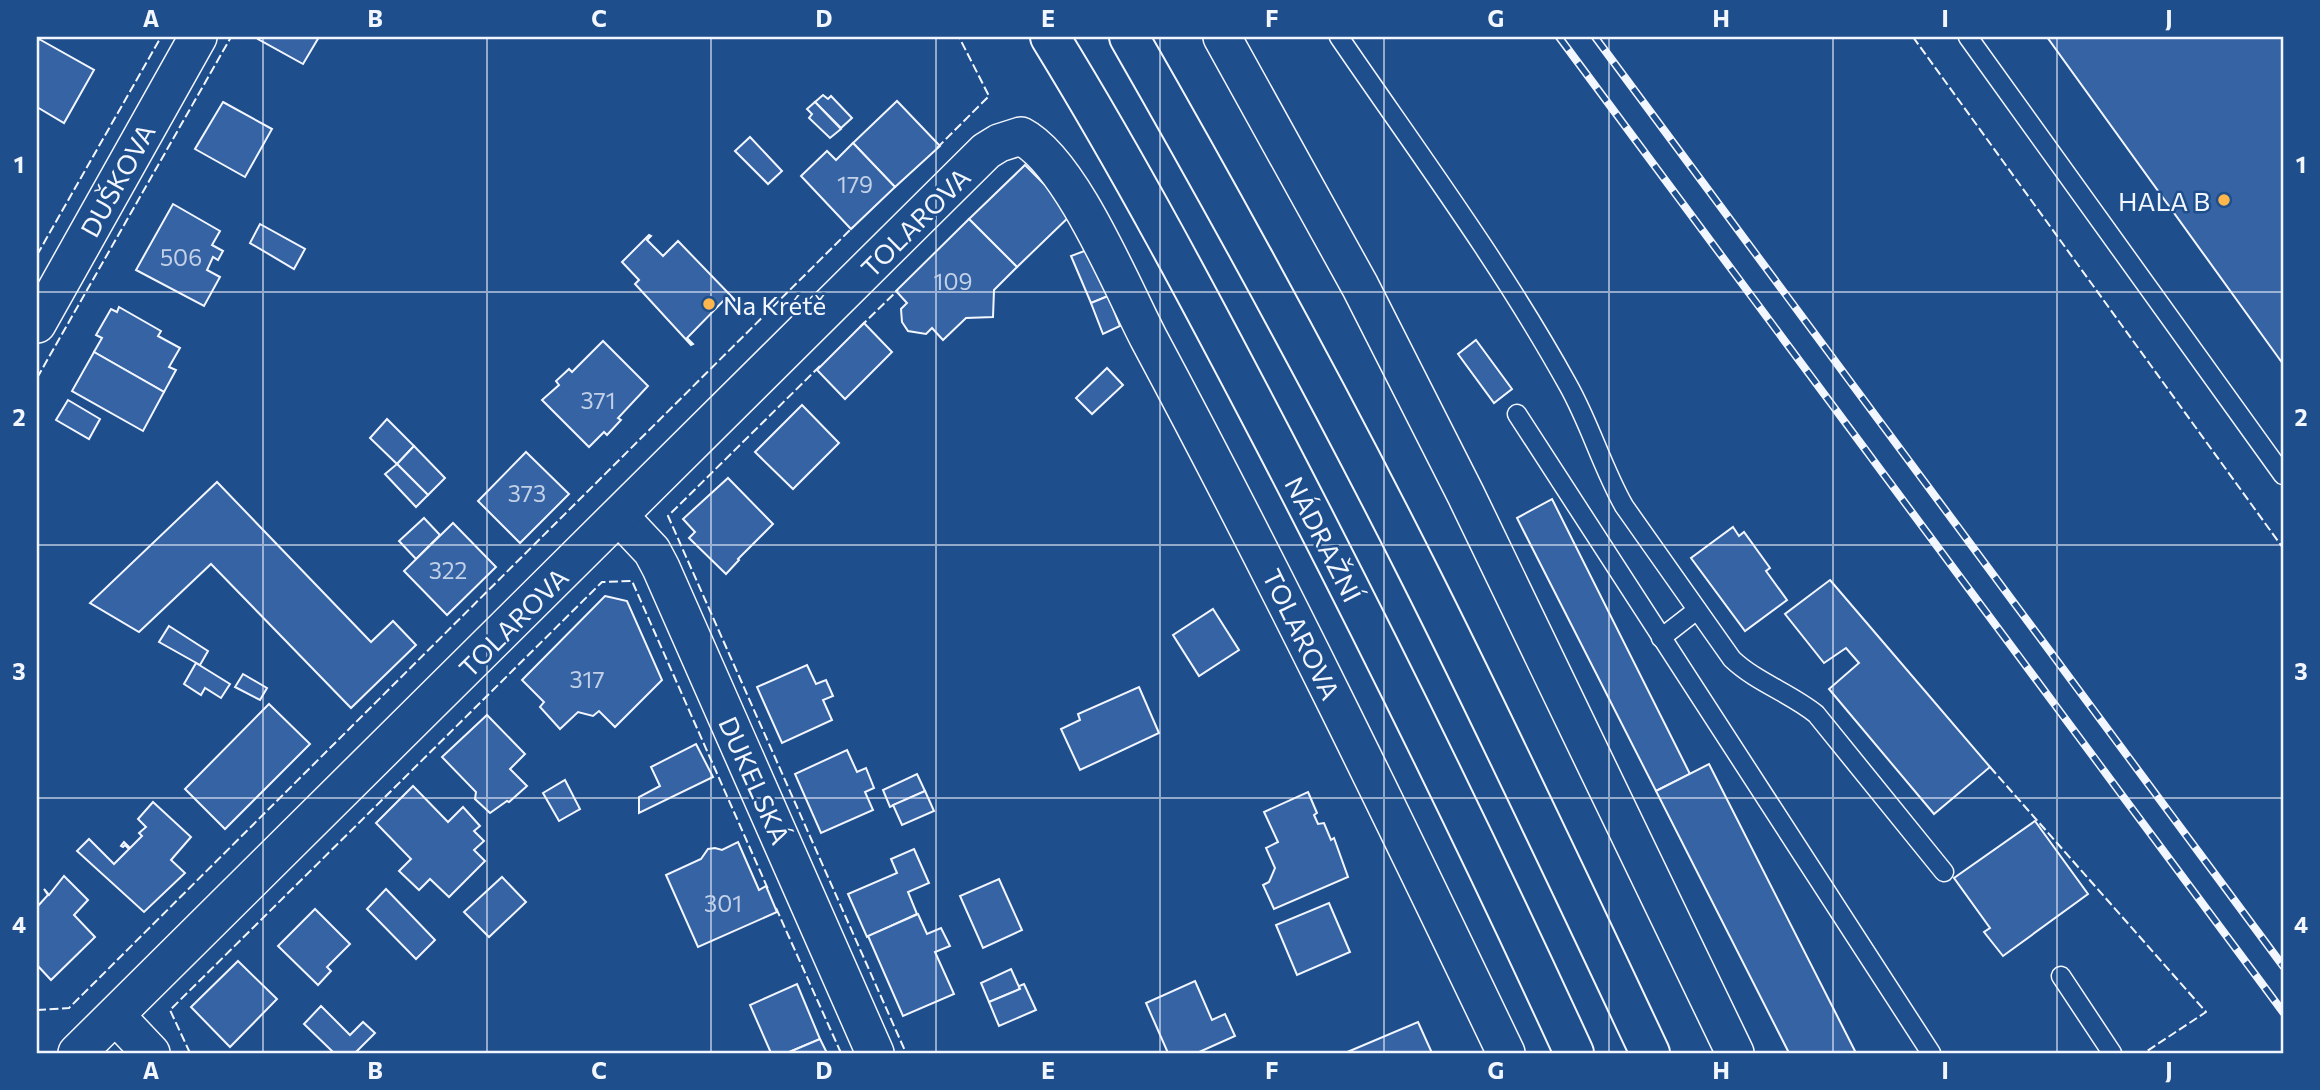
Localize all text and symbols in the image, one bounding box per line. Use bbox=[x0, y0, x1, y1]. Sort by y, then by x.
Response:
text: A bbox=[143, 4, 160, 32]
text: B bbox=[367, 4, 383, 32]
text: C bbox=[591, 4, 607, 32]
text: D bbox=[816, 4, 833, 32]
text: E bbox=[1041, 4, 1055, 32]
text: F bbox=[1265, 4, 1279, 32]
text: G bbox=[1488, 4, 1504, 32]
text: H bbox=[1712, 4, 1730, 32]
text: I bbox=[1941, 4, 1949, 32]
text: J bbox=[2165, 4, 2173, 32]
street label: DUŠKOVA bbox=[73, 118, 161, 242]
text: 1 bbox=[14, 150, 24, 178]
text: 1 bbox=[2296, 150, 2306, 178]
street label: TOLAROVA bbox=[854, 161, 976, 283]
house number: 179 bbox=[837, 170, 873, 198]
place label: HALA B bbox=[2118, 185, 2210, 216]
marker: HALA B bbox=[2216, 192, 2232, 208]
house number: 506 bbox=[160, 243, 202, 271]
house number: 109 bbox=[934, 267, 972, 295]
place label: Na Krétě bbox=[723, 289, 826, 320]
marker: Na Krétě bbox=[701, 296, 717, 312]
house number: 371 bbox=[580, 386, 616, 414]
text: 2 bbox=[12, 403, 26, 431]
text: 2 bbox=[2294, 403, 2308, 431]
street label: NÁDRAŽNÍ bbox=[1279, 471, 1369, 607]
house number: 373 bbox=[508, 479, 546, 507]
house number: 322 bbox=[429, 556, 467, 584]
street label: TOLAROVA bbox=[452, 561, 574, 683]
street label: TOLAROVA bbox=[1257, 564, 1347, 704]
text: 3 bbox=[12, 657, 26, 685]
text: 3 bbox=[2294, 657, 2308, 685]
house number: 317 bbox=[569, 665, 605, 693]
street label: DUKELSKÁ bbox=[713, 711, 797, 849]
house number: 301 bbox=[704, 889, 742, 917]
text: 4 bbox=[12, 910, 26, 938]
text: 4 bbox=[2294, 910, 2308, 938]
text: A bbox=[143, 1056, 160, 1084]
text: B bbox=[367, 1056, 383, 1084]
text: C bbox=[591, 1056, 607, 1084]
text: D bbox=[816, 1056, 833, 1084]
text: E bbox=[1041, 1056, 1055, 1084]
text: F bbox=[1265, 1056, 1279, 1084]
text: G bbox=[1488, 1056, 1504, 1084]
text: H bbox=[1712, 1056, 1730, 1084]
text: I bbox=[1941, 1056, 1949, 1084]
text: J bbox=[2165, 1056, 2173, 1084]

